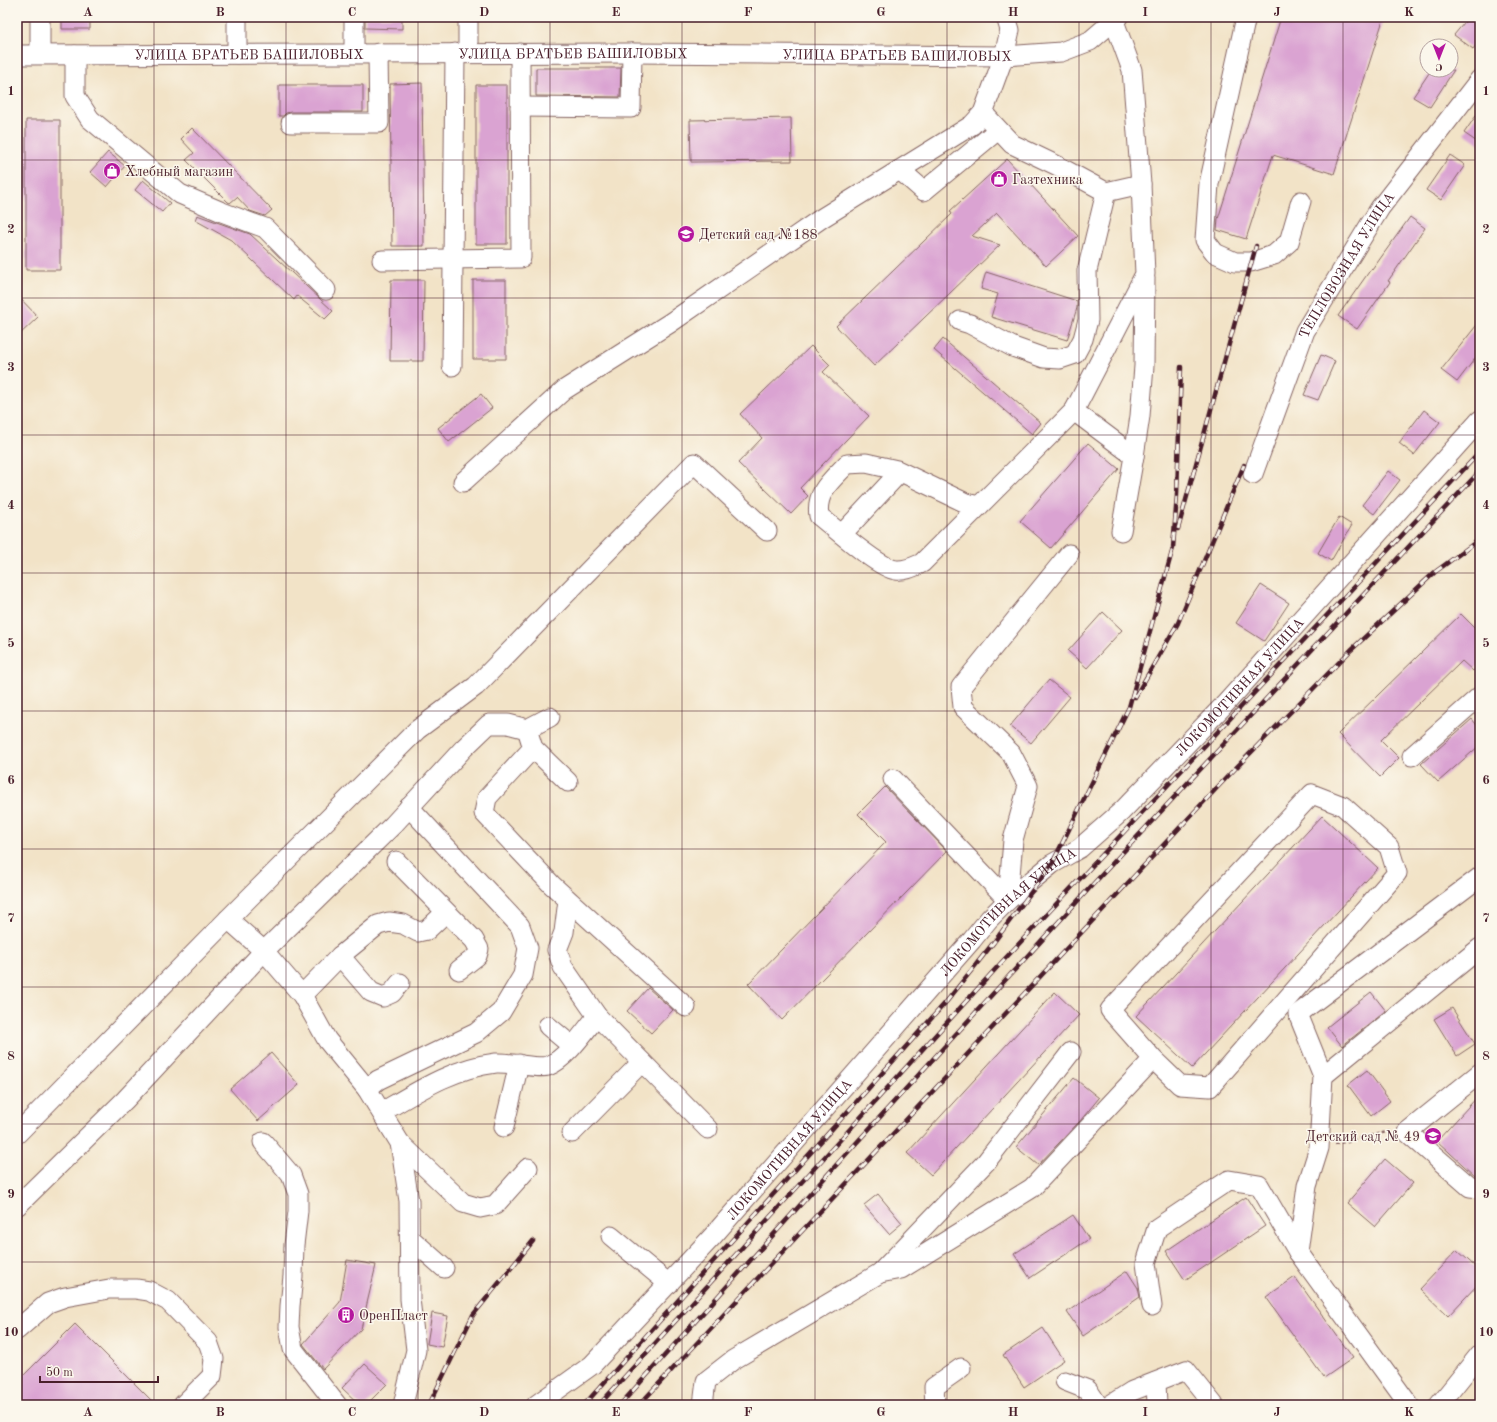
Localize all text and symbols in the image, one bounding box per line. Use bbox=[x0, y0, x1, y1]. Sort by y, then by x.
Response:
text: A bbox=[83, 6, 93, 19]
text: B bbox=[215, 6, 225, 19]
text: C bbox=[348, 6, 356, 19]
text: D bbox=[479, 6, 489, 19]
text: E bbox=[612, 6, 621, 19]
text: F bbox=[744, 6, 753, 19]
text: G bbox=[876, 6, 886, 19]
text: H bbox=[1008, 6, 1019, 19]
text: I bbox=[1142, 6, 1148, 19]
text: J bbox=[1273, 6, 1281, 19]
text: K bbox=[1404, 6, 1414, 19]
north arrow bbox=[1419, 38, 1459, 78]
street label: УЛИЦА БРАТЬЕВ БАШИЛОВЫХ bbox=[458, 47, 688, 62]
street label: УЛИЦА БРАТЬЕВ БАШИЛОВЫХ bbox=[134, 48, 364, 63]
street label: УЛИЦА БРАТЬЕВ БАШИЛОВЫХ bbox=[782, 48, 1013, 64]
text: С bbox=[1435, 61, 1443, 72]
text: 1 bbox=[7, 85, 15, 98]
text: 1 bbox=[1482, 85, 1490, 98]
shop icon: Хлебный магазин bbox=[102, 161, 122, 181]
place label: Хлебный магазин bbox=[125, 165, 233, 179]
shop icon: Газтехника bbox=[989, 169, 1009, 189]
place label: Газтехника bbox=[1012, 173, 1083, 187]
street label: ТЕПЛОВОЗНАЯ УЛИЦА bbox=[1297, 190, 1398, 340]
text: 2 bbox=[7, 223, 15, 236]
text: 2 bbox=[1482, 223, 1490, 236]
school or university icon: Детский сад №188 bbox=[676, 224, 696, 244]
place label: Детский сад №188 bbox=[699, 228, 818, 242]
text: 3 bbox=[7, 361, 15, 374]
text: 3 bbox=[1482, 361, 1490, 374]
text: 4 bbox=[7, 499, 15, 512]
text: 4 bbox=[1482, 499, 1490, 512]
street label: ЛОКОМОТИВНАЯ УЛИЦА bbox=[1173, 615, 1307, 759]
text: 5 bbox=[7, 637, 15, 650]
text: 5 bbox=[1482, 637, 1490, 650]
text: 6 bbox=[7, 774, 15, 787]
text: 6 bbox=[1482, 774, 1490, 787]
street label: ЛОКОМОТИВНАЯ УЛИЦА bbox=[938, 846, 1079, 979]
text: 7 bbox=[7, 912, 15, 925]
text: 7 bbox=[1482, 912, 1490, 925]
text: 8 bbox=[7, 1050, 15, 1063]
text: 8 bbox=[1482, 1050, 1490, 1063]
street label: ЛОКОМОТИВНАЯ УЛИЦА bbox=[724, 1076, 855, 1223]
school or university icon: Детский сад № 49 bbox=[1423, 1126, 1443, 1146]
place label: Детский сад № 49 bbox=[1306, 1130, 1420, 1144]
text: 9 bbox=[7, 1188, 15, 1201]
text: 9 bbox=[1482, 1188, 1490, 1201]
building icon: ОренПласт bbox=[336, 1305, 356, 1325]
place label: ОренПласт bbox=[359, 1309, 428, 1323]
text: 10 bbox=[3, 1326, 19, 1339]
text: 10 bbox=[1478, 1326, 1494, 1339]
scale bar bbox=[40, 1358, 158, 1384]
text: 50 m bbox=[46, 1366, 73, 1379]
text: A bbox=[83, 1406, 93, 1419]
text: B bbox=[215, 1406, 225, 1419]
text: C bbox=[348, 1406, 356, 1419]
text: D bbox=[479, 1406, 489, 1419]
text: E bbox=[612, 1406, 621, 1419]
text: F bbox=[744, 1406, 753, 1419]
text: G bbox=[876, 1406, 886, 1419]
text: H bbox=[1008, 1406, 1019, 1419]
text: I bbox=[1142, 1406, 1148, 1419]
text: J bbox=[1273, 1406, 1281, 1419]
text: K bbox=[1404, 1406, 1414, 1419]

